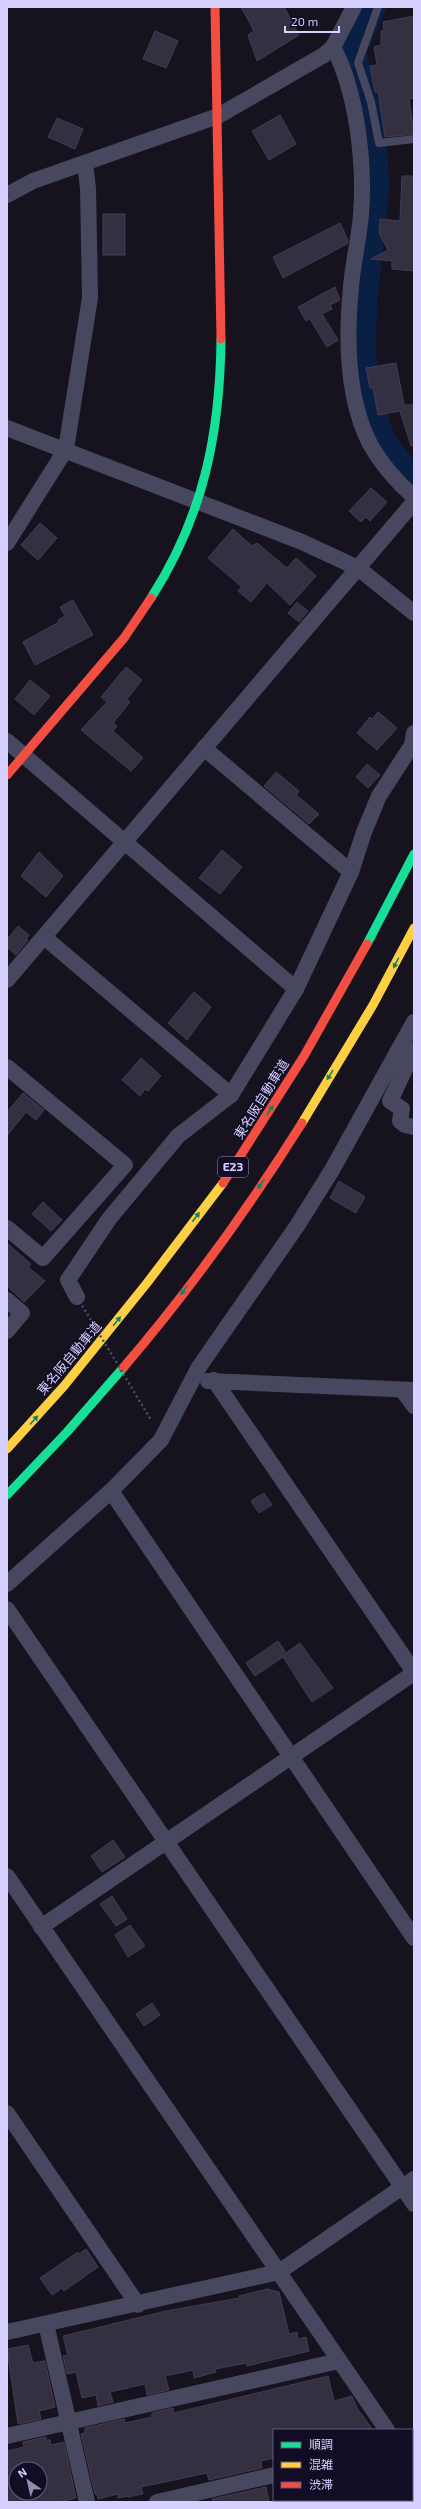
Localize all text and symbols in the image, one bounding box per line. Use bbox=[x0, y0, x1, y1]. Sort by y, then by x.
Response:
scale bar bbox=[285, 8, 339, 34]
text: 20 m bbox=[291, 14, 318, 28]
one-way arrow bbox=[393, 957, 399, 968]
street label: 東名阪自動車道 bbox=[230, 1056, 292, 1142]
one-way arrow bbox=[327, 1069, 334, 1081]
one-way arrow bbox=[266, 1104, 273, 1116]
road number: E23 bbox=[218, 1157, 248, 1177]
one-way arrow bbox=[257, 1179, 265, 1190]
one-way arrow bbox=[192, 1212, 200, 1223]
one-way arrow bbox=[180, 1284, 188, 1295]
one-way arrow bbox=[113, 1315, 122, 1326]
street label: 東名阪自動車道 bbox=[34, 1318, 104, 1398]
one-way arrow bbox=[29, 1415, 38, 1426]
legend bbox=[273, 2429, 413, 2501]
text: 順調 bbox=[309, 2437, 333, 2451]
text: 混雑 bbox=[309, 2457, 333, 2471]
north arrow bbox=[8, 2461, 48, 2501]
text: N bbox=[15, 2465, 29, 2480]
text: 渋滞 bbox=[309, 2477, 333, 2491]

